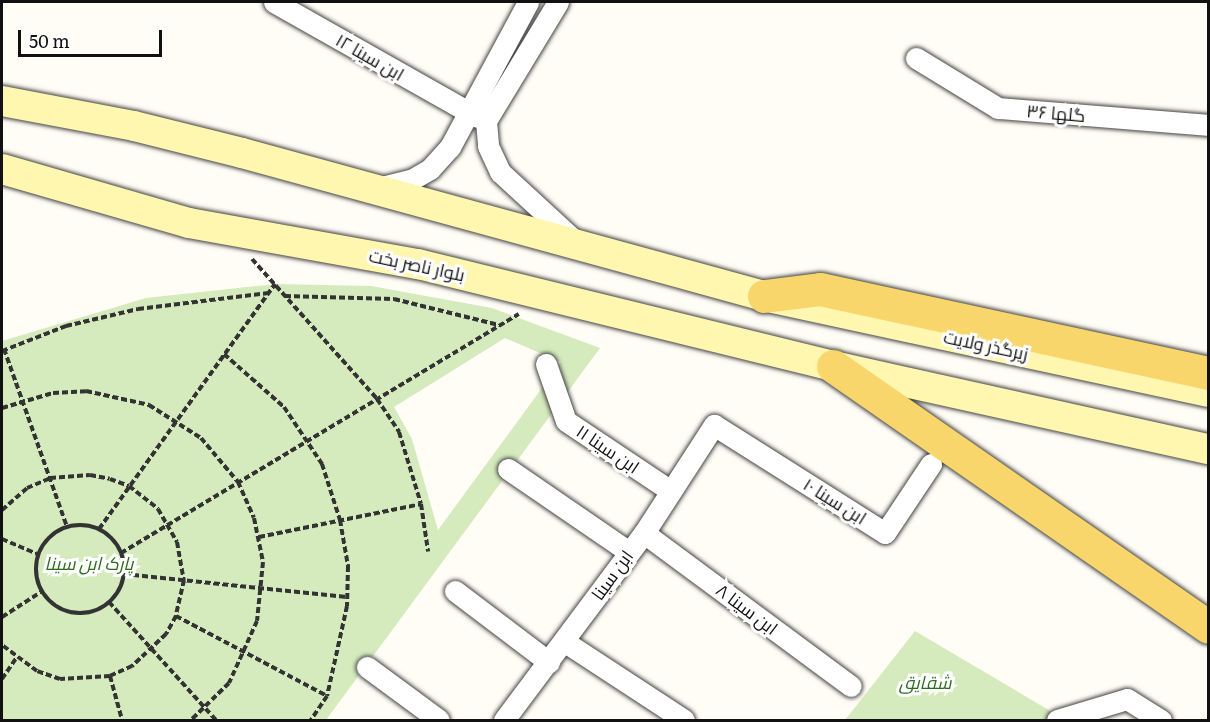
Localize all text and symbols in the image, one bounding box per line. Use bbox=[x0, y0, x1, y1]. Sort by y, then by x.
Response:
scale bar bbox=[21, 18, 165, 56]
text: 50 m bbox=[29, 27, 70, 54]
street label: ابن سینا ۱۲ bbox=[332, 29, 408, 85]
street label: ۳۶ گلها bbox=[1026, 100, 1086, 126]
street label: بلوار ناصر بخت bbox=[367, 244, 467, 286]
street label: زیرگذر ولایت bbox=[942, 325, 1030, 365]
street label: ابن سینا ۱۱ bbox=[572, 420, 644, 478]
street label: ابن سینا ۱۰ bbox=[799, 473, 871, 529]
street label: ابن سینا bbox=[587, 546, 637, 604]
park label: پارک ابن سینا bbox=[45, 552, 133, 574]
street label: ابن سینا ۸ bbox=[712, 579, 782, 639]
park label: شقایق bbox=[899, 671, 951, 693]

